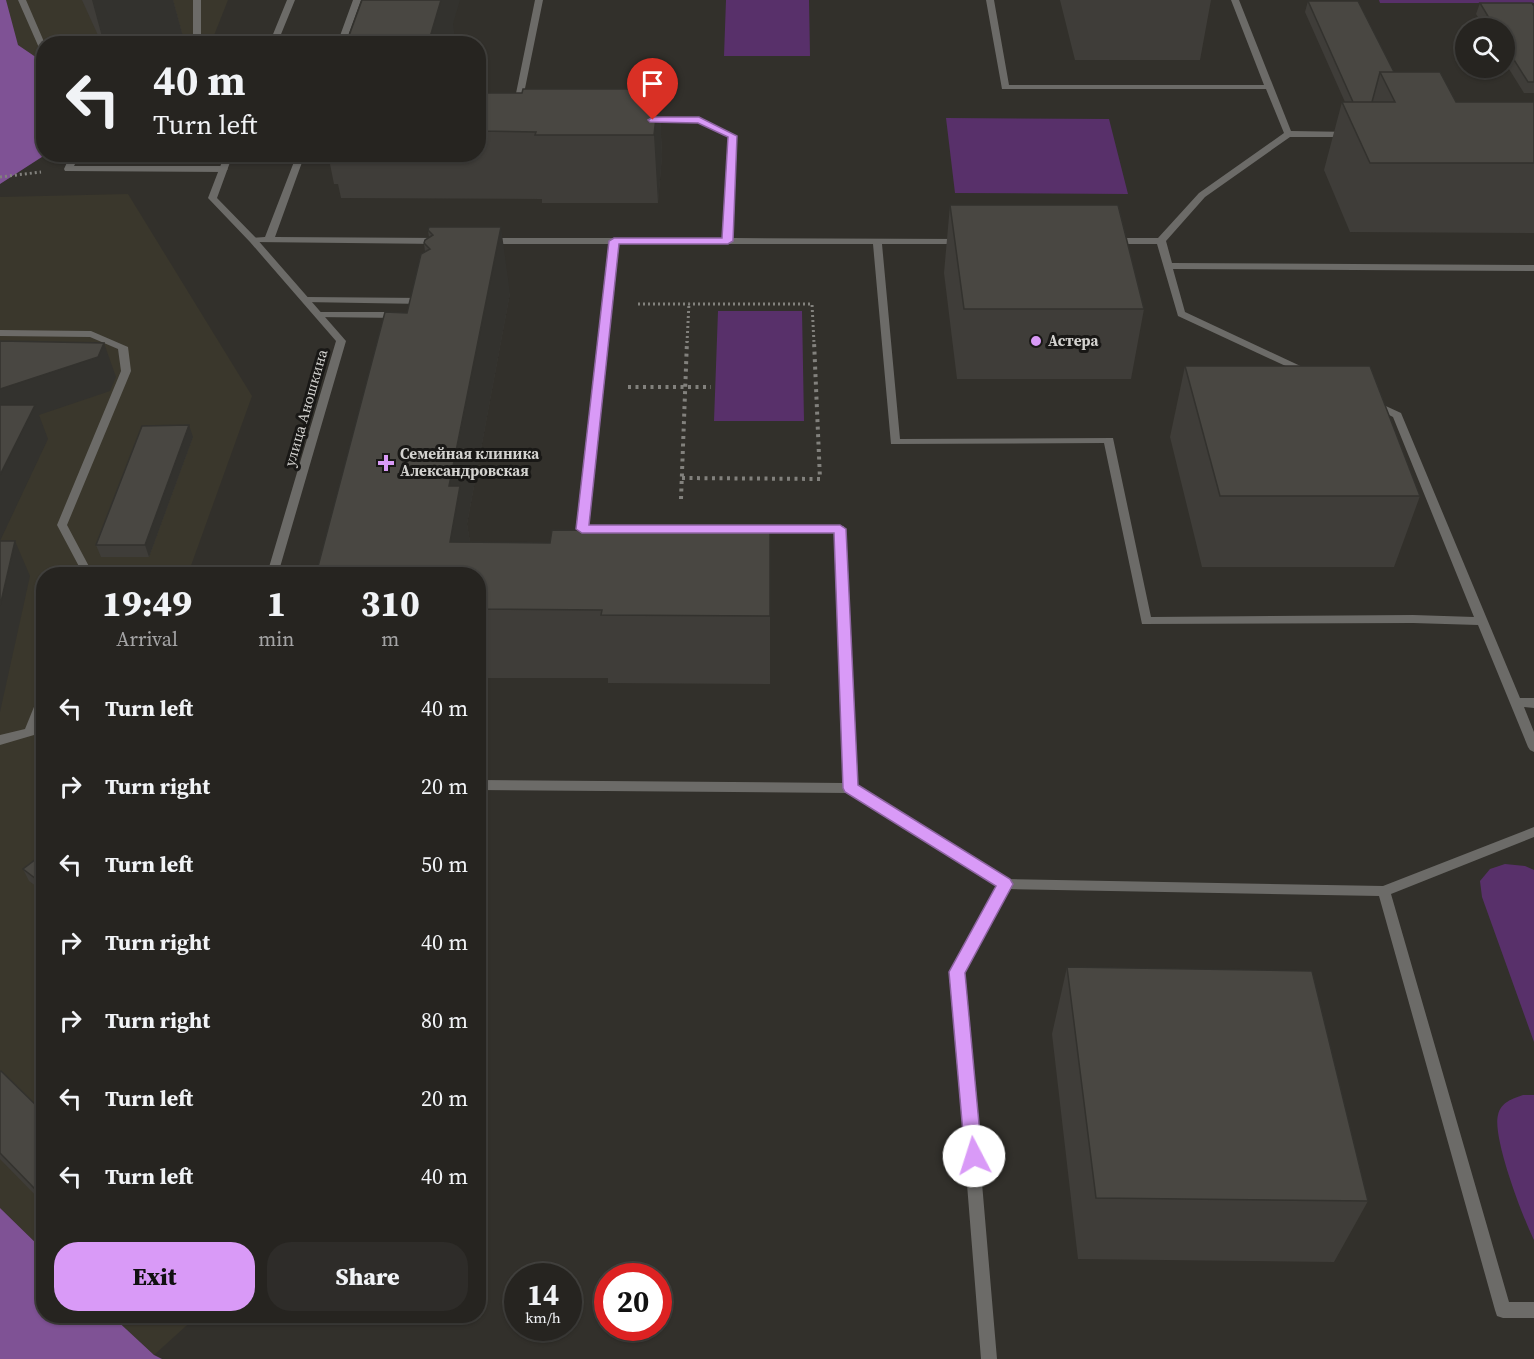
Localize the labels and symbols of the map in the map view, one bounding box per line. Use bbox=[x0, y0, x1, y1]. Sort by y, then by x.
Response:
pin bbox=[627, 58, 678, 120]
place label: Астера bbox=[1048, 330, 1099, 351]
marker: Астера bbox=[1029, 334, 1043, 348]
street label: улица Аношкина bbox=[279, 346, 332, 469]
place label: Семейная клиника Александровская bbox=[400, 443, 540, 481]
marker: Семейная клиника Александровская bbox=[377, 454, 395, 472]
position arrow bbox=[942, 1124, 1006, 1188]
speed limit sign: 20 bbox=[594, 1263, 672, 1341]

